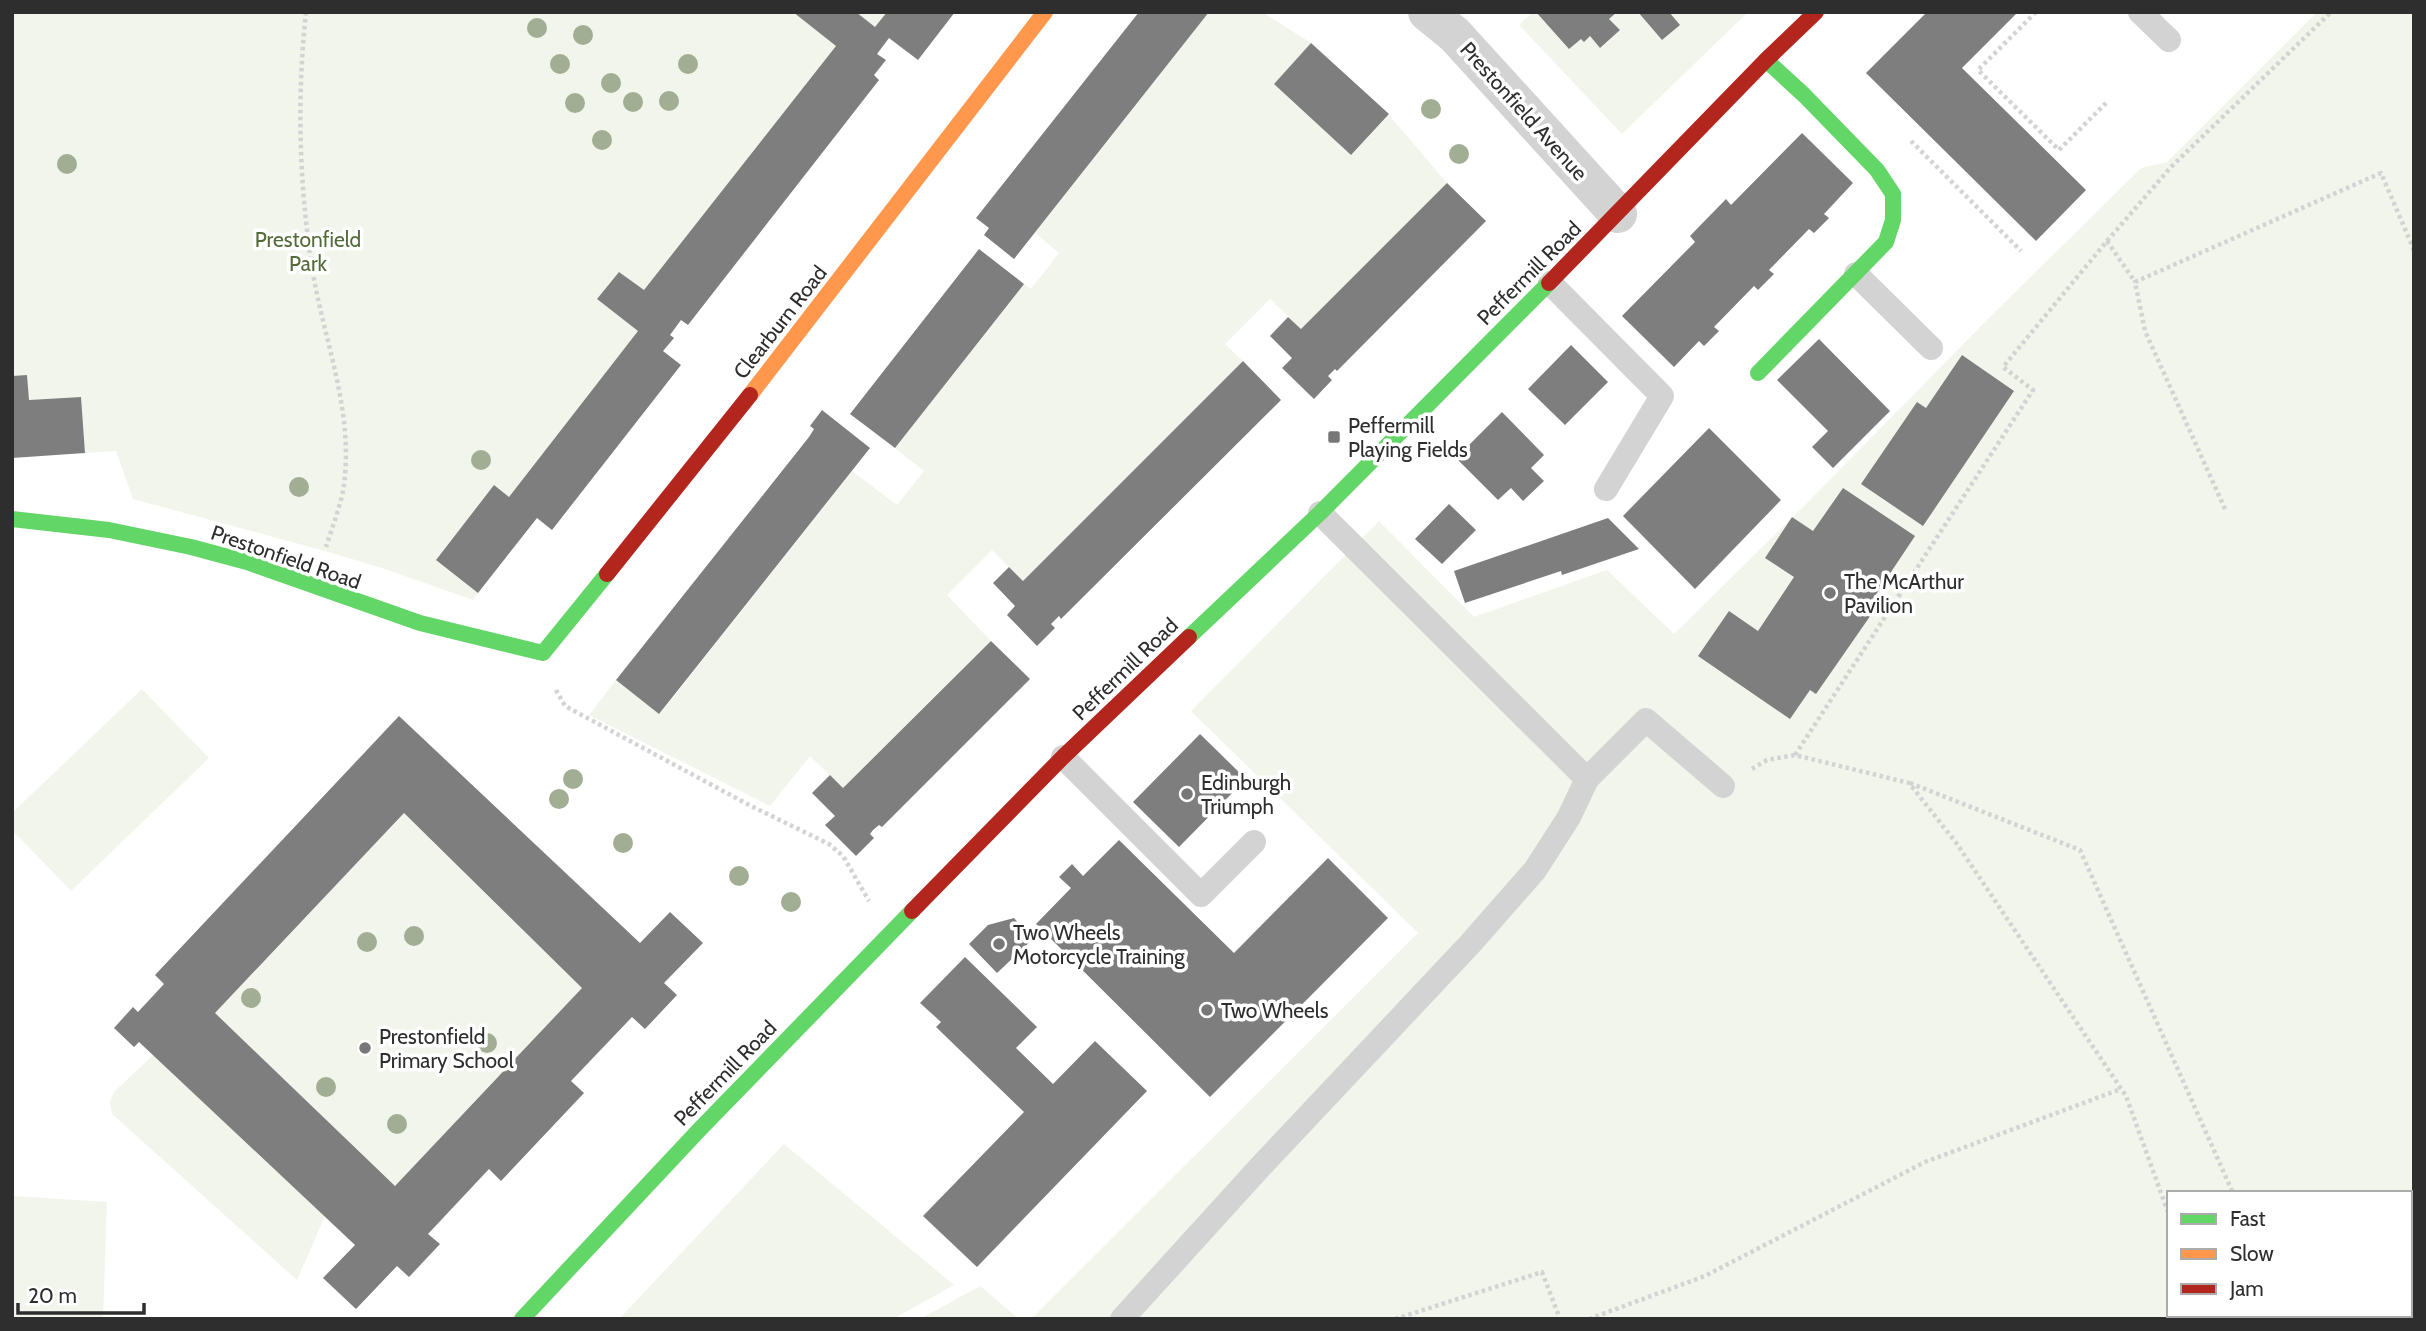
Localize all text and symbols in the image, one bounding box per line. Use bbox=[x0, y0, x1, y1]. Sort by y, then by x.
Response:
street label: Prestonfield Avenue bbox=[1455, 37, 1593, 186]
street label: Peffermill Road bbox=[1472, 216, 1586, 330]
park label: Prestonfield Park bbox=[255, 227, 361, 276]
street label: Clearburn Road bbox=[728, 260, 832, 384]
place label: Peffermill Playing Fields bbox=[1348, 413, 1468, 462]
marker: Peffermill Playing Fields bbox=[1326, 429, 1342, 445]
street label: Prestonfield Road bbox=[208, 520, 364, 594]
place label: The McArthur Pavilion bbox=[1844, 569, 1964, 618]
marker: The McArthur Pavilion bbox=[1822, 585, 1838, 601]
street label: Peffermill Road bbox=[1067, 613, 1183, 725]
place label: Edinburgh Triumph bbox=[1201, 770, 1291, 819]
marker: Edinburgh Triumph bbox=[1179, 786, 1195, 802]
place label: Two Wheels Motorcycle Training bbox=[1013, 920, 1185, 969]
marker: Two Wheels Motorcycle Training bbox=[991, 936, 1007, 952]
place label: Two Wheels bbox=[1221, 998, 1329, 1023]
marker: Two Wheels bbox=[1199, 1002, 1215, 1018]
street label: Peffermill Road bbox=[669, 1015, 781, 1131]
place label: Prestonfield Primary School bbox=[379, 1024, 514, 1073]
marker: Prestonfield Primary School bbox=[357, 1040, 373, 1056]
legend bbox=[2167, 1191, 2412, 1317]
text: Fast bbox=[2230, 1206, 2266, 1231]
text: Slow bbox=[2230, 1241, 2274, 1266]
scale bar bbox=[18, 1272, 144, 1316]
text: Jam bbox=[2229, 1276, 2264, 1301]
text: 20 m bbox=[28, 1283, 77, 1308]

